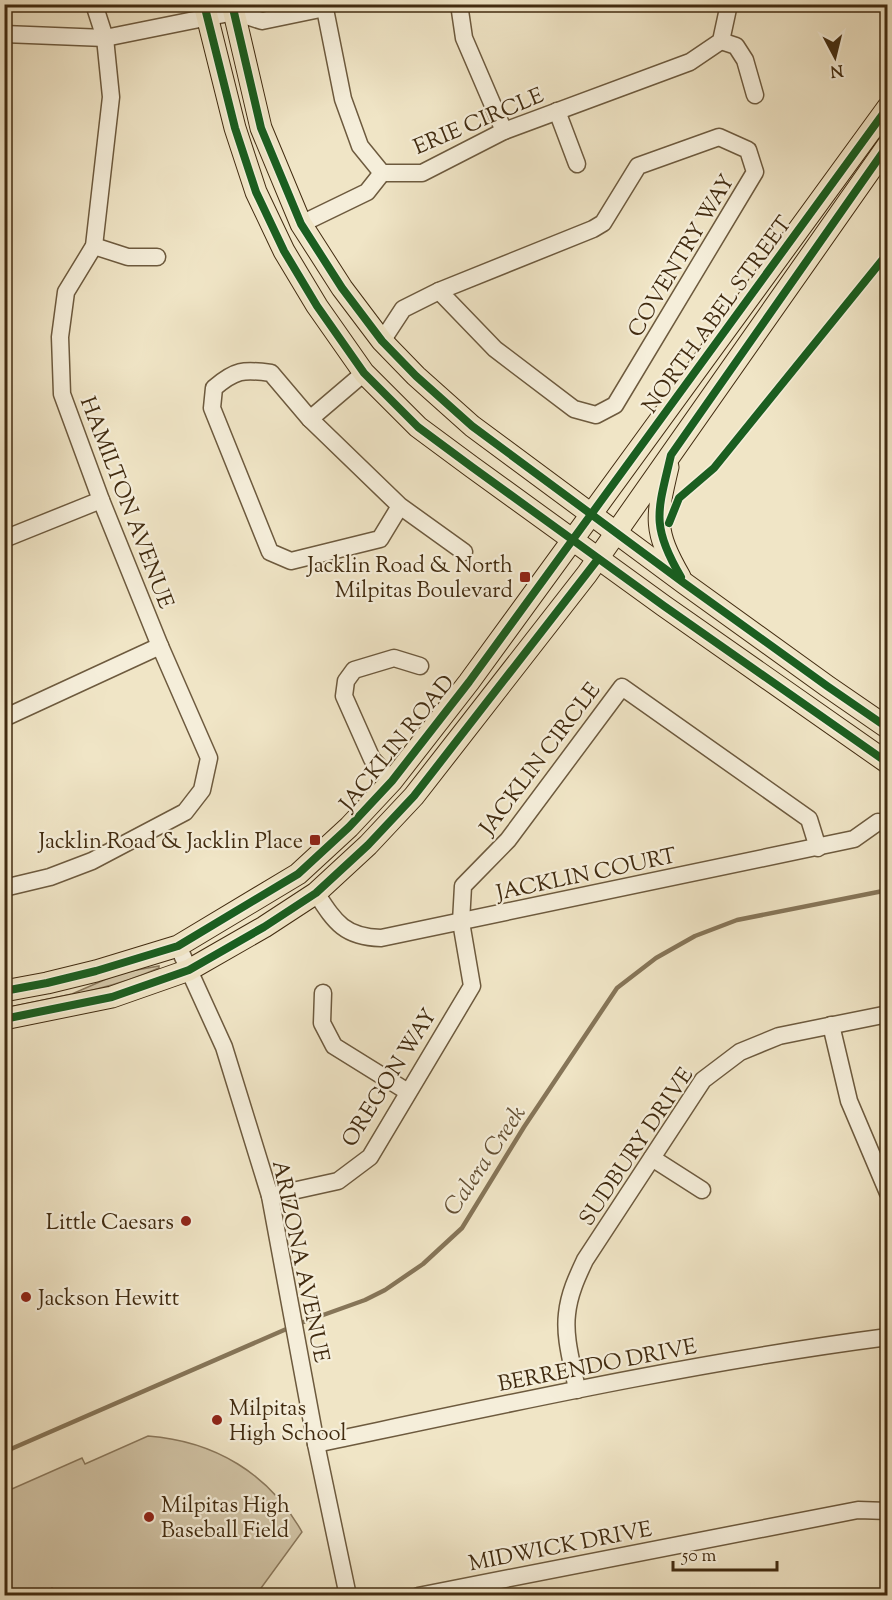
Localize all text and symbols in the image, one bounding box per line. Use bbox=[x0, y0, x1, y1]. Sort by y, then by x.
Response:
north arrow bbox=[805, 27, 865, 87]
text: N bbox=[829, 57, 844, 82]
street label: ERIE CIRCLE bbox=[409, 81, 549, 165]
street label: COVENTRY WAY bbox=[621, 169, 744, 344]
street label: NORTH ABEL STREET bbox=[636, 210, 801, 421]
street label: HAMILTON AVENUE bbox=[70, 392, 180, 614]
place label: Jacklin Road & North Milpitas Boulevard bbox=[306, 551, 513, 608]
marker: Jacklin Road & North Milpitas Boulevard bbox=[518, 570, 532, 584]
street label: JACKLIN ROAD bbox=[332, 669, 464, 820]
street label: JACKLIN CIRCLE bbox=[473, 677, 610, 844]
place label: Jacklin Road & Jacklin Place bbox=[38, 827, 303, 859]
marker: Jacklin Road & Jacklin Place bbox=[308, 833, 322, 847]
street label: JACKLIN COURT bbox=[493, 841, 680, 911]
street label: OREGON WAY bbox=[335, 1003, 446, 1154]
street label: SUDBURY DRIVE bbox=[572, 1062, 702, 1233]
water label: Calera Creek bbox=[436, 1099, 535, 1223]
street label: ARIZONA AVENUE bbox=[262, 1158, 336, 1366]
place label: Little Caesars bbox=[46, 1208, 174, 1240]
marker: Little Caesars bbox=[179, 1214, 193, 1228]
place label: Jackson Hewitt bbox=[37, 1284, 180, 1316]
marker: Jackson Hewitt bbox=[19, 1290, 33, 1304]
street label: BERRENDO DRIVE bbox=[495, 1332, 700, 1402]
place label: Milpitas High School bbox=[229, 1394, 347, 1451]
marker: Milpitas High School bbox=[210, 1413, 224, 1427]
place label: Milpitas High Baseball Field bbox=[161, 1491, 290, 1548]
marker: Milpitas High Baseball Field bbox=[142, 1510, 156, 1524]
street label: MIDWICK DRIVE bbox=[466, 1515, 655, 1581]
scale bar bbox=[673, 1534, 776, 1572]
text: 50 m bbox=[681, 1544, 717, 1570]

